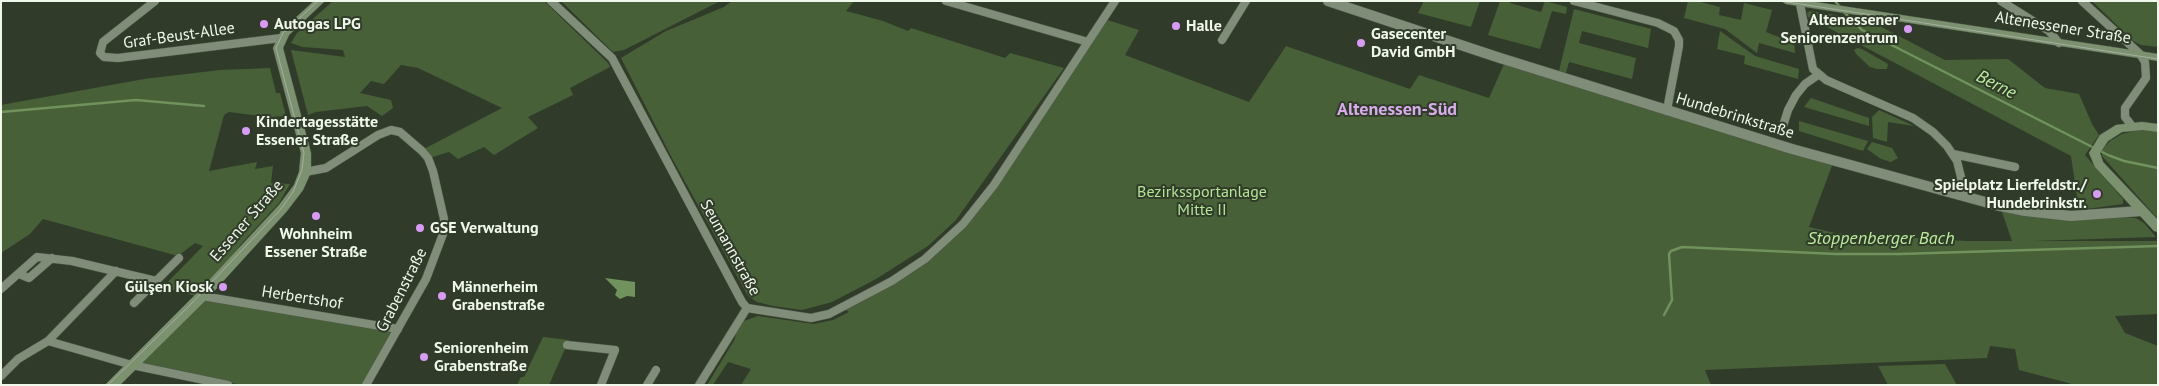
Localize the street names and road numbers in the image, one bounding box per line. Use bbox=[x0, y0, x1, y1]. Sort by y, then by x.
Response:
street label: Altenessener Straße bbox=[1994, 8, 2132, 48]
street label: Graf-Beust-Allee bbox=[122, 19, 236, 53]
street label: Hundebrinkstraße bbox=[1673, 89, 1797, 143]
street label: Essener Straße bbox=[206, 176, 288, 266]
street label: Seumannstraße bbox=[696, 197, 764, 299]
street label: Grabenstraße bbox=[373, 245, 431, 335]
street label: Herbertshof bbox=[260, 282, 344, 314]

